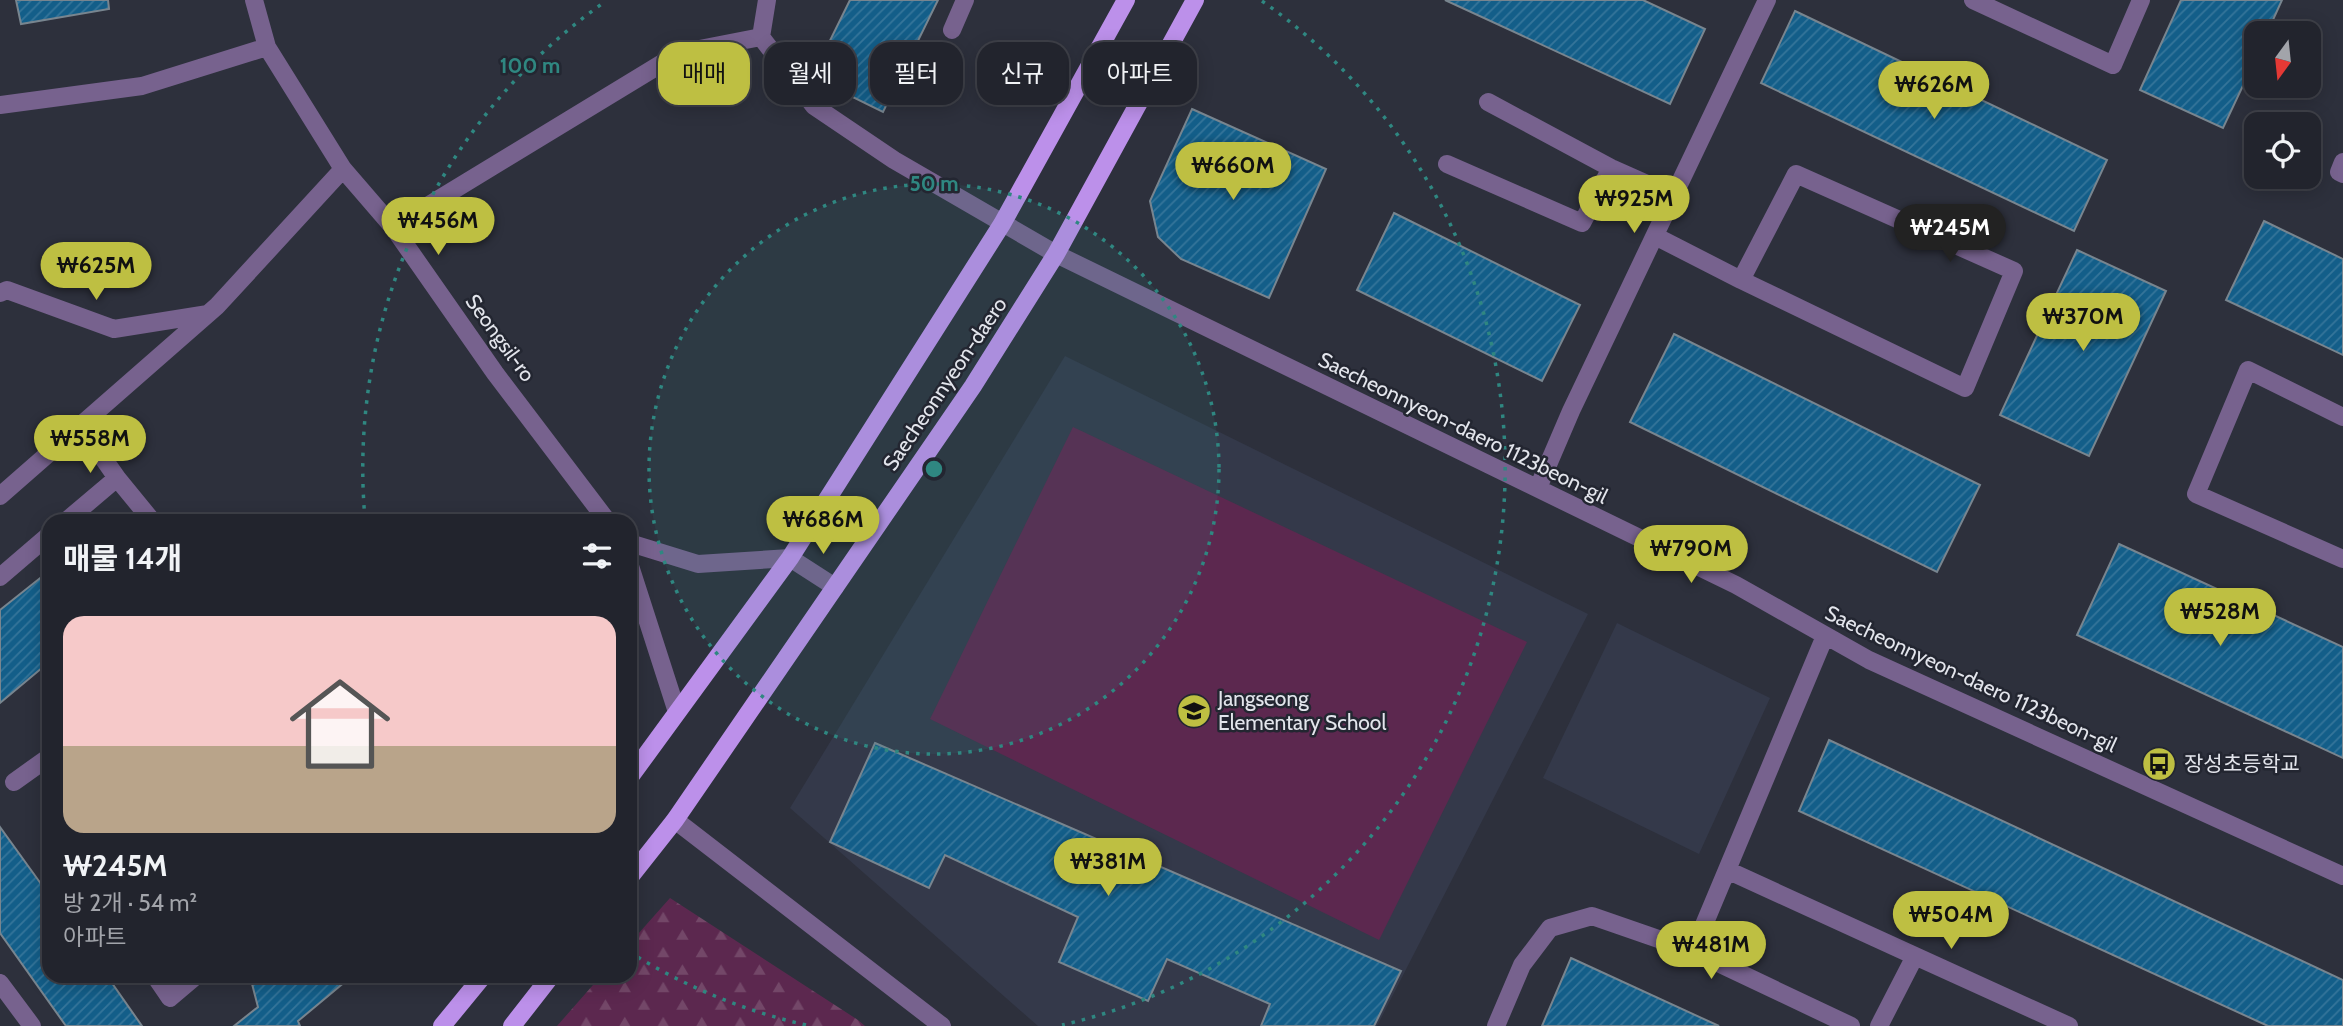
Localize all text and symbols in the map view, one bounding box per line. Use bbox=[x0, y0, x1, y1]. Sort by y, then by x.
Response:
north arrow bbox=[2244, 21, 2320, 98]
map controls bbox=[2244, 21, 2321, 189]
chip: 매매 bbox=[658, 42, 750, 105]
chip: 월세 bbox=[764, 42, 856, 105]
chip: 필터 bbox=[870, 42, 963, 105]
chip: 신규 bbox=[977, 42, 1069, 105]
chip: 아파트 bbox=[1083, 42, 1197, 105]
text: 100 m bbox=[500, 53, 560, 78]
pin: ₩626M bbox=[1885, 61, 1983, 121]
text: ₩626M bbox=[1894, 70, 1974, 98]
button: locate bbox=[2244, 112, 2321, 189]
pin: ₩660M bbox=[1184, 142, 1282, 202]
text: ₩660M bbox=[1191, 151, 1275, 179]
text: 50 m bbox=[909, 171, 959, 196]
pin: ₩925M bbox=[1585, 176, 1683, 235]
text: ₩925M bbox=[1595, 184, 1673, 212]
pin: ₩456M bbox=[389, 198, 487, 257]
pin: ₩245M bbox=[1901, 204, 1999, 264]
text: ₩456M bbox=[398, 206, 478, 234]
text: ₩245M bbox=[1910, 213, 1990, 241]
pin: ₩625M bbox=[47, 243, 145, 302]
text: ₩625M bbox=[57, 251, 135, 279]
street label: Seongsil-ro bbox=[460, 289, 540, 386]
street label: Saecheonnyeon-daero bbox=[877, 292, 1012, 475]
pin: ₩370M bbox=[2034, 294, 2132, 353]
text: ₩370M bbox=[2042, 302, 2124, 330]
street label: Saecheonnyeon-daero 1123beon-gil bbox=[1314, 346, 1612, 509]
pin: ₩558M bbox=[41, 416, 139, 475]
text: ₩558M bbox=[50, 424, 130, 452]
centre of rings bbox=[922, 457, 946, 481]
pin: ₩686M bbox=[774, 496, 872, 556]
text: ₩686M bbox=[782, 505, 864, 533]
pin: ₩790M bbox=[1642, 526, 1740, 585]
text: ₩790M bbox=[1650, 534, 1732, 562]
icon: filters bbox=[578, 537, 616, 575]
text: 매물 14개 bbox=[63, 540, 182, 577]
pin: ₩528M bbox=[2171, 588, 2269, 648]
text: ₩528M bbox=[2180, 597, 2260, 625]
street label: Saecheonnyeon-daero 1123beon-gil bbox=[1821, 600, 2121, 757]
icon: home bbox=[277, 661, 403, 787]
place label: Jangseong Elementary School bbox=[1217, 686, 1386, 735]
school or university icon: Jangseong Elementary School bbox=[1175, 692, 1213, 730]
bus stop icon: 장성초등학교 bbox=[2140, 745, 2178, 783]
place label: 장성초등학교 bbox=[2184, 751, 2300, 776]
pin: ₩381M bbox=[1059, 838, 1157, 898]
text: ₩245M bbox=[63, 847, 168, 884]
text: ₩381M bbox=[1070, 847, 1146, 875]
text: 방 2개 · 54 m² bbox=[63, 889, 197, 917]
pin: ₩504M bbox=[1902, 892, 2000, 951]
text: ₩504M bbox=[1909, 900, 1993, 928]
pin: ₩481M bbox=[1662, 922, 1760, 981]
text: 아파트 bbox=[63, 923, 126, 951]
text: ₩481M bbox=[1672, 930, 1750, 958]

